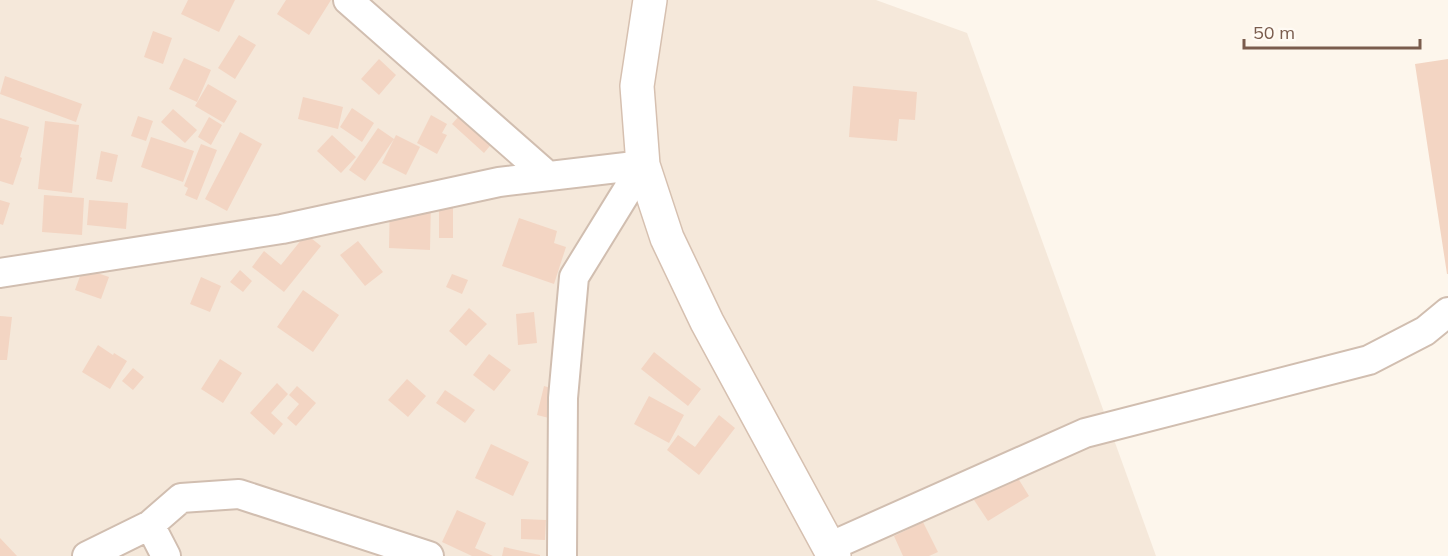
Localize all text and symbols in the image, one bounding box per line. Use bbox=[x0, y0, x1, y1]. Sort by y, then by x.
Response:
scale bar bbox=[1244, 12, 1420, 50]
text: 50 m bbox=[1253, 21, 1295, 44]

